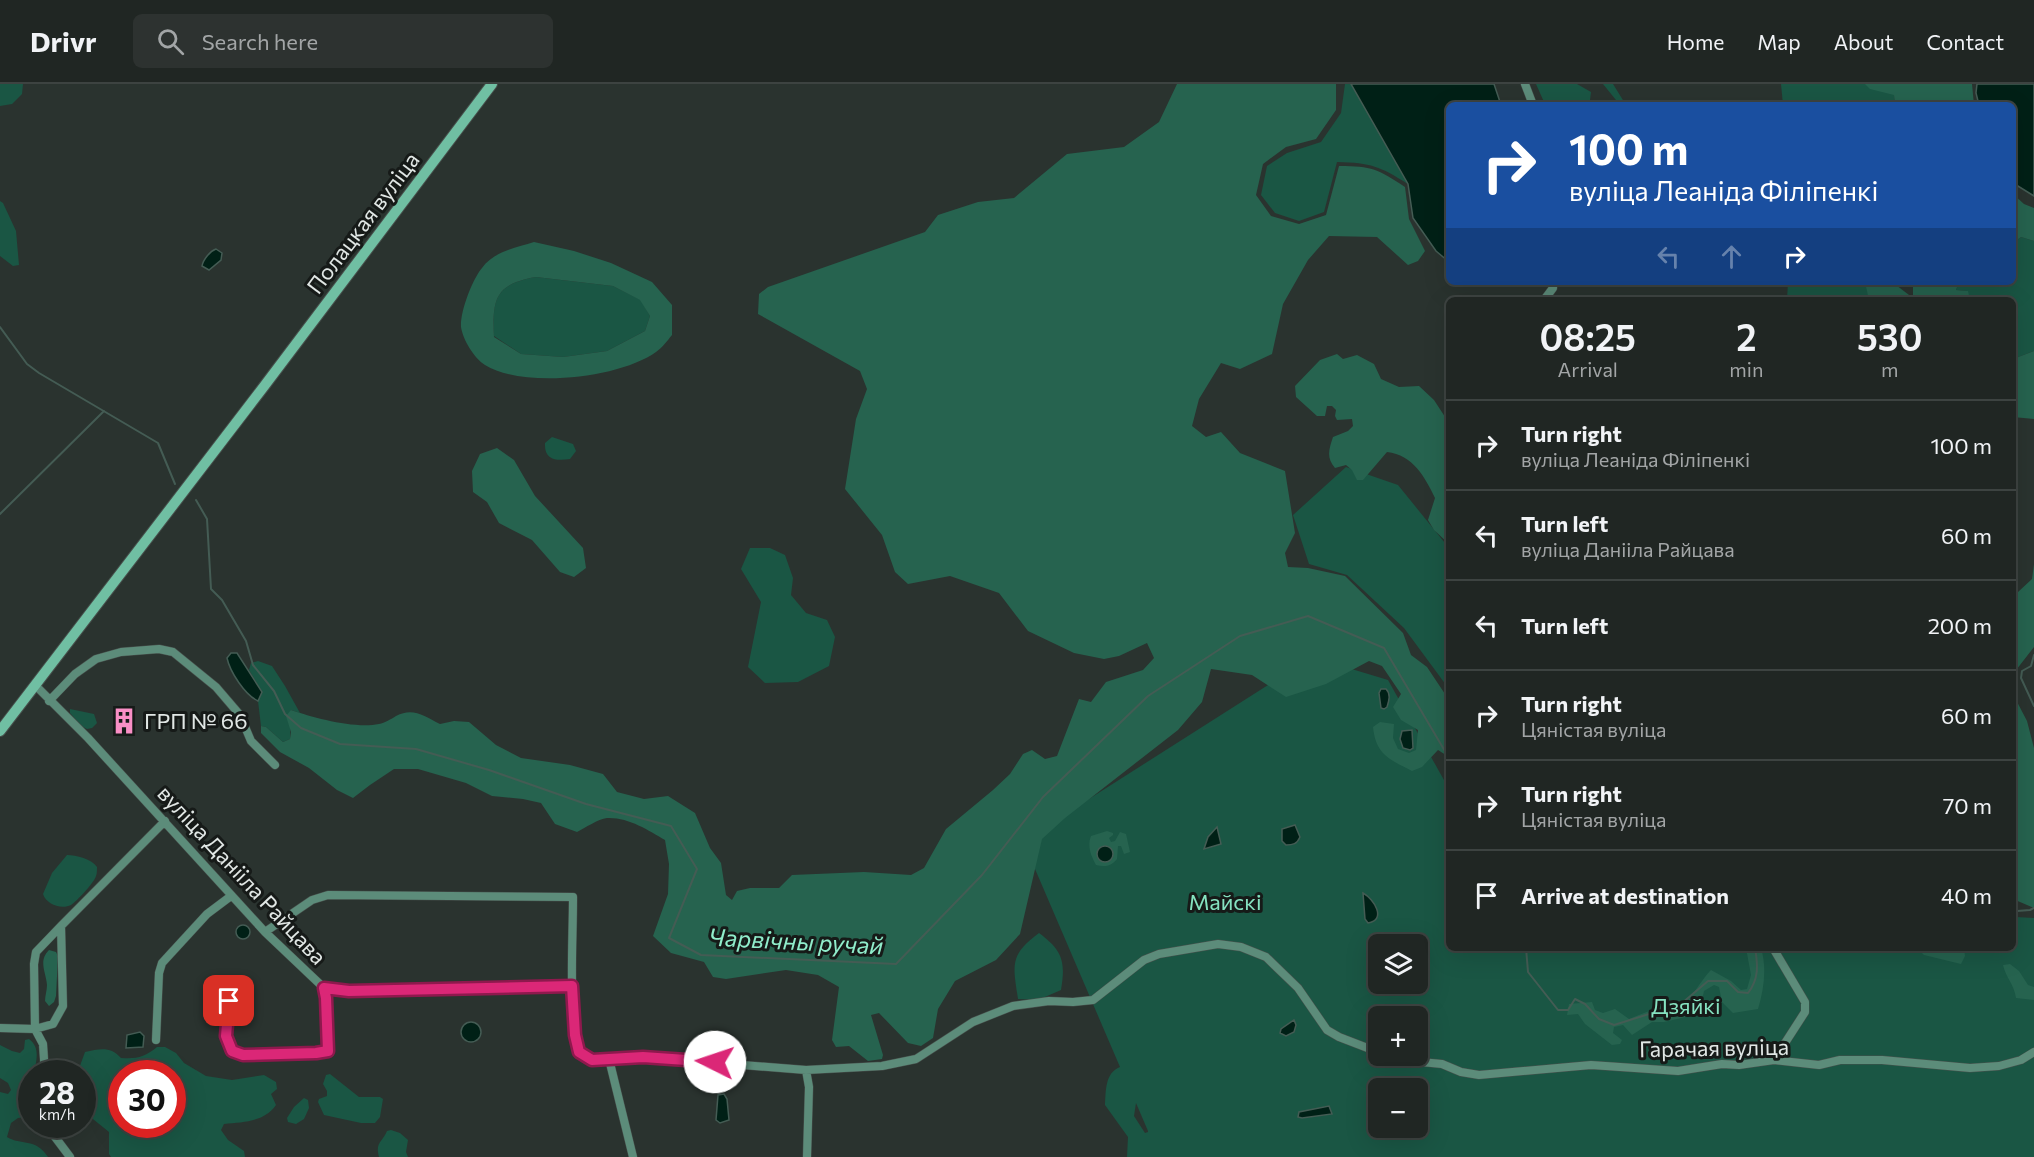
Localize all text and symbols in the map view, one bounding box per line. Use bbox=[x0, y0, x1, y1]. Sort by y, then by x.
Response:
search box bbox=[133, 14, 553, 68]
text: Drivr bbox=[30, 24, 97, 58]
icon: search bbox=[154, 25, 187, 58]
text: Search here bbox=[202, 28, 318, 55]
text: Home bbox=[1667, 29, 1724, 54]
text: Map bbox=[1757, 29, 1801, 54]
text: About bbox=[1834, 29, 1893, 54]
text: Contact bbox=[1926, 29, 2004, 54]
text: 100 m bbox=[1569, 122, 1689, 174]
icon: right bbox=[1470, 126, 1548, 204]
street label: Полацкая вуліца bbox=[301, 147, 425, 299]
text: вуліца Леаніда Філіпенкі bbox=[1569, 174, 1878, 207]
icon: left bbox=[1652, 240, 1685, 273]
icon: ahead bbox=[1715, 240, 1748, 273]
icon: right bbox=[1778, 240, 1811, 273]
text: 08:25 bbox=[1540, 314, 1636, 358]
text: 2 bbox=[1736, 314, 1757, 358]
text: 530 bbox=[1857, 314, 1922, 358]
text: Arrival bbox=[1557, 357, 1618, 381]
text: min bbox=[1729, 357, 1763, 381]
text: m bbox=[1881, 357, 1898, 381]
text: Turn right bbox=[1521, 420, 1622, 447]
icon: right bbox=[1470, 429, 1503, 462]
text: 100 m bbox=[1930, 432, 1992, 459]
text: вуліца Леаніда Філіпенкі bbox=[1521, 447, 1750, 471]
text: Turn left bbox=[1521, 510, 1608, 537]
icon: left bbox=[1470, 519, 1503, 552]
text: 60 m bbox=[1941, 522, 1992, 549]
text: вуліца Данііла Райцава bbox=[1521, 537, 1735, 561]
icon: left bbox=[1470, 609, 1503, 642]
text: Turn left bbox=[1521, 612, 1608, 639]
text: 200 m bbox=[1928, 612, 1992, 639]
text: Turn right bbox=[1521, 690, 1622, 717]
icon: right bbox=[1470, 699, 1503, 732]
text: 60 m bbox=[1941, 702, 1992, 729]
building icon: ГРП № 66 bbox=[109, 706, 139, 736]
place label: ГРП № 66 bbox=[144, 707, 248, 734]
text: Цяністая вуліца bbox=[1521, 717, 1666, 741]
street label: вуліца Данііла Райцава bbox=[152, 780, 332, 970]
text: Turn right bbox=[1521, 780, 1622, 807]
icon: right bbox=[1470, 789, 1503, 822]
text: 70 m bbox=[1943, 792, 1992, 819]
text: Цяністая вуліца bbox=[1521, 807, 1666, 831]
icon: arrive bbox=[1470, 879, 1503, 912]
text: Arrive at destination bbox=[1521, 882, 1729, 909]
text: 40 m bbox=[1941, 882, 1992, 909]
park label: Майскі bbox=[1188, 888, 1262, 915]
water label: Чарвічны ручай bbox=[708, 921, 884, 960]
map controls bbox=[1368, 934, 1428, 1138]
button: layers bbox=[1368, 934, 1428, 994]
pin bbox=[203, 975, 254, 1026]
icon: arrive bbox=[212, 984, 245, 1017]
park label: Дзяйкі bbox=[1651, 992, 1721, 1019]
button: + bbox=[1368, 1006, 1428, 1066]
position arrow bbox=[683, 1030, 747, 1094]
street label: Гарачая вуліца bbox=[1639, 1033, 1789, 1062]
speed limit sign: 30 bbox=[108, 1060, 186, 1138]
text: 28 bbox=[39, 1073, 75, 1110]
button: − bbox=[1368, 1078, 1428, 1138]
text: km/h bbox=[39, 1105, 75, 1123]

